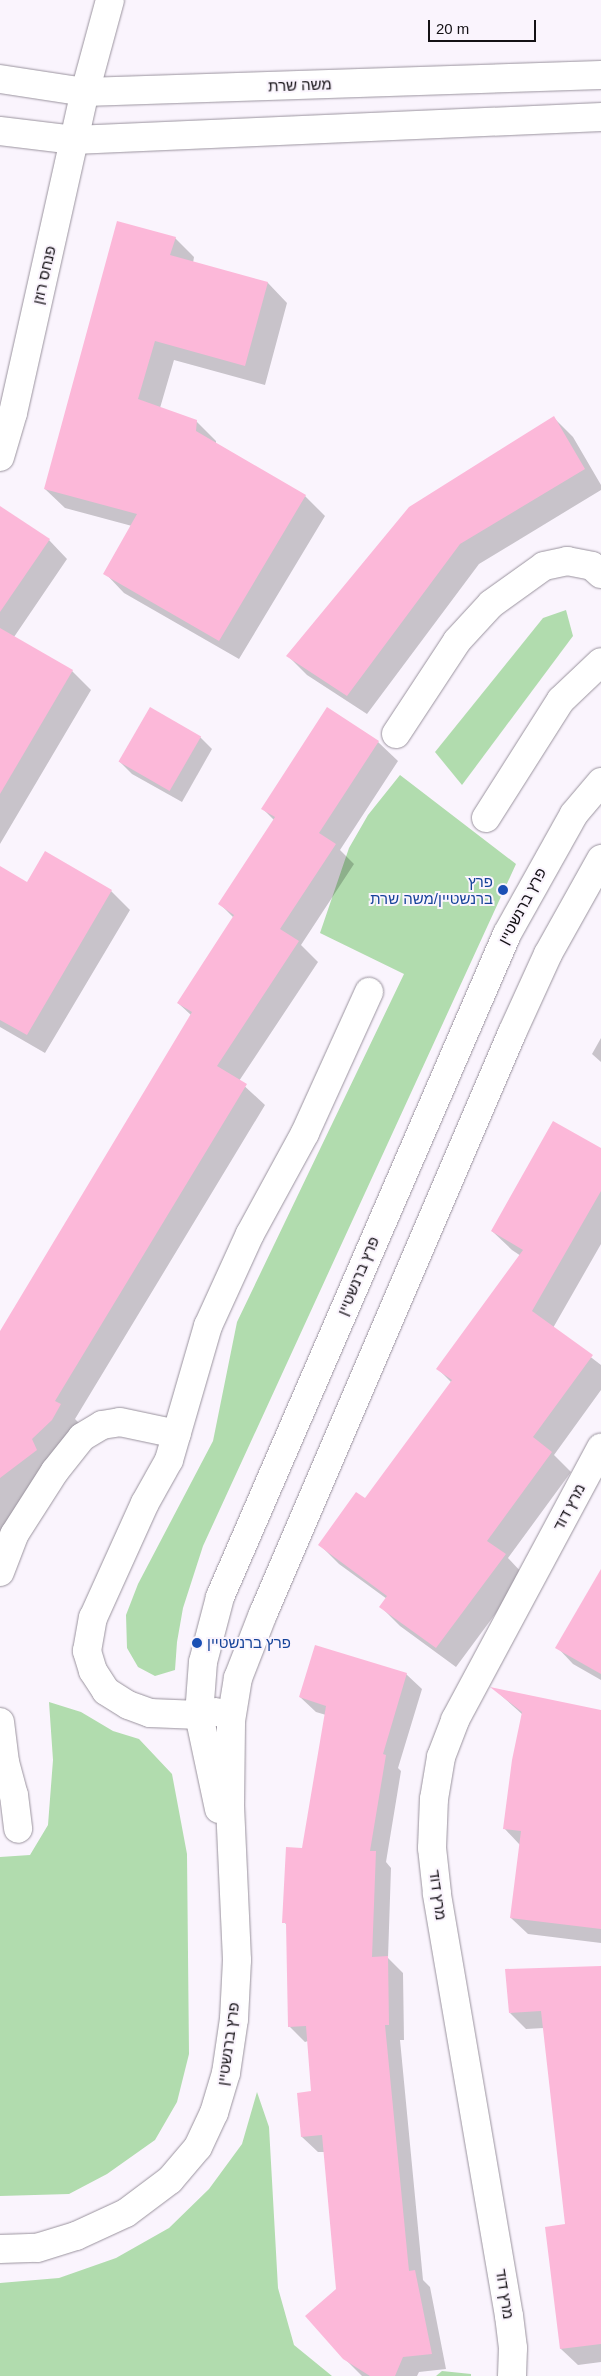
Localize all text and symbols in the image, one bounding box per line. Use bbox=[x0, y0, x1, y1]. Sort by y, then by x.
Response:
scale bar bbox=[431, 10, 538, 42]
text: 20 m bbox=[436, 20, 469, 37]
street label: משה שרת bbox=[268, 75, 332, 95]
street label: פנחס רוזן bbox=[29, 244, 59, 306]
street label: פרץ ברנשטיין bbox=[494, 865, 550, 947]
place label: פרץ ברנשטיין/משה שרת bbox=[370, 872, 493, 907]
marker: פרץ ברנשטיין/משה שרת bbox=[497, 884, 509, 896]
street label: פרץ ברנשטיין bbox=[333, 1234, 383, 1318]
street label: מרץ דוד bbox=[549, 1480, 589, 1534]
place label: פרץ ברנשטיין bbox=[207, 1634, 291, 1652]
marker: פרץ ברנשטיין bbox=[191, 1637, 203, 1649]
street label: מרץ דוד bbox=[426, 1869, 450, 1921]
street label: פרץ ברנשטיין bbox=[213, 2001, 243, 2087]
street label: מרץ דוד bbox=[492, 2268, 518, 2320]

